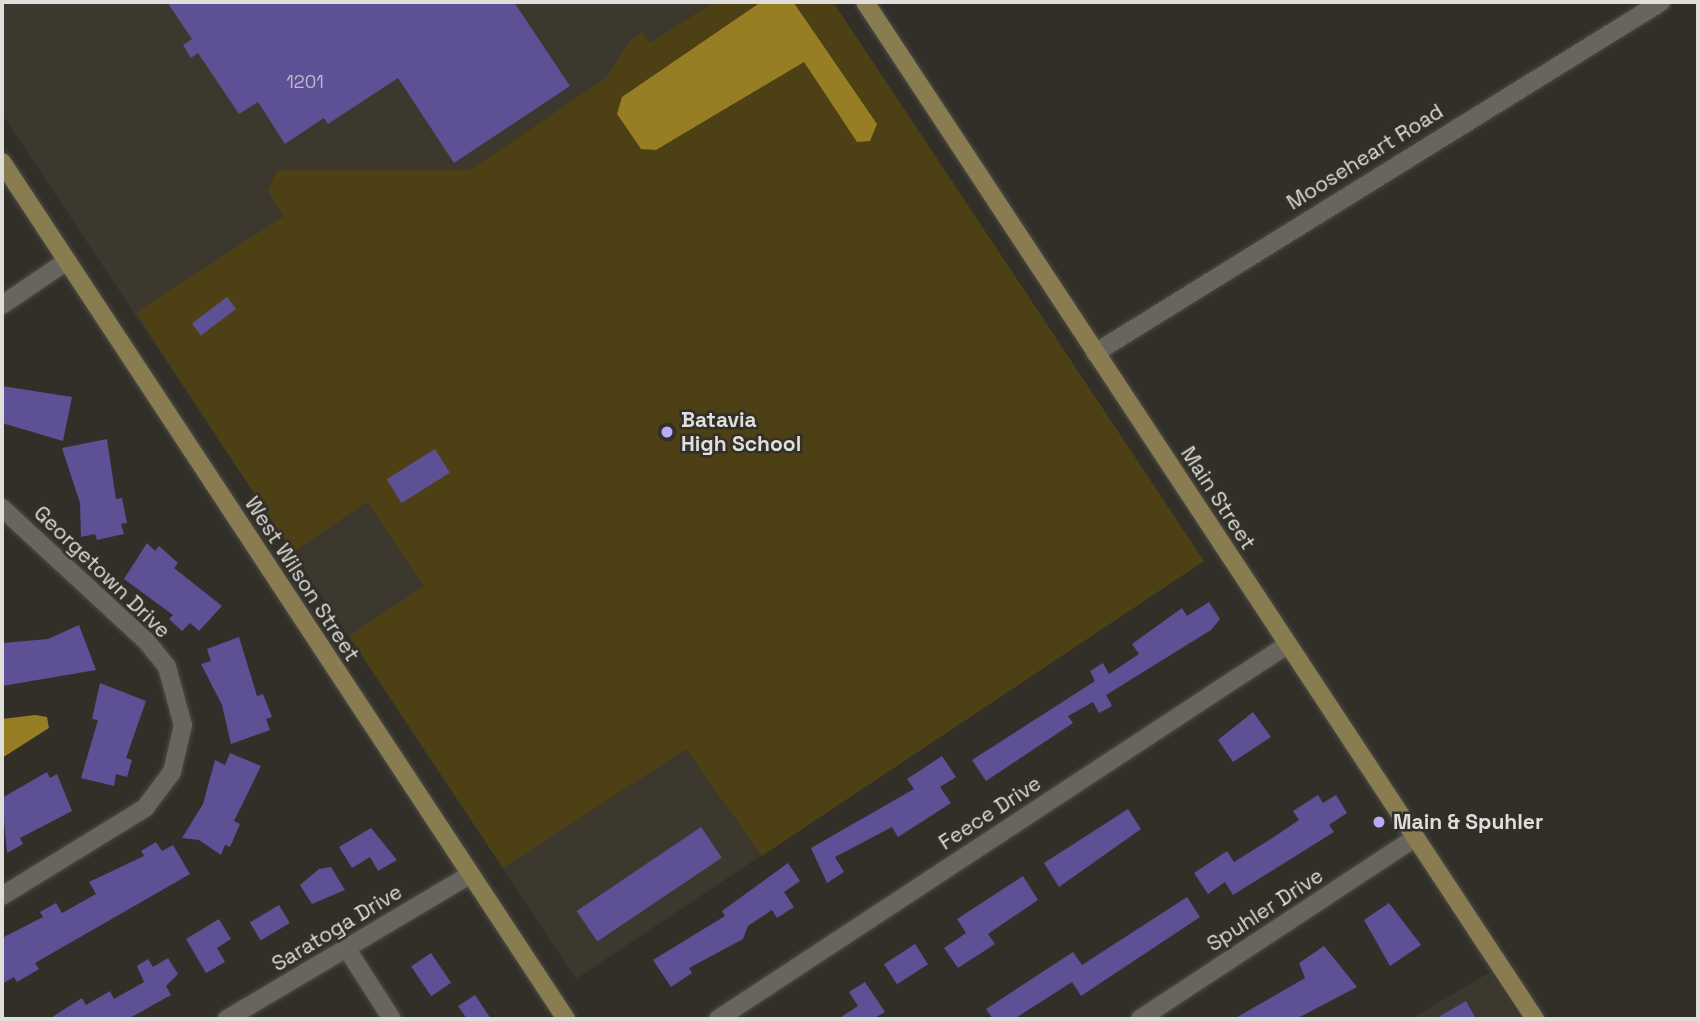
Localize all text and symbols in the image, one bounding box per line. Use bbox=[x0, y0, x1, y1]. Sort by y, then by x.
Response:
house number: 1201 bbox=[286, 71, 324, 93]
street label: Mooseheart Road bbox=[1282, 99, 1448, 215]
place label: Batavia High School bbox=[681, 407, 801, 457]
marker: Batavia High School bbox=[659, 424, 675, 440]
street label: Main Street bbox=[1175, 442, 1261, 554]
street label: West Wilson Street bbox=[239, 492, 365, 666]
street label: Georgetown Drive bbox=[29, 500, 175, 644]
street label: Feece Drive bbox=[934, 771, 1046, 855]
place label: Main & Spuhler bbox=[1393, 809, 1543, 835]
marker: Main & Spuhler bbox=[1371, 814, 1387, 830]
street label: Spuhler Drive bbox=[1202, 863, 1328, 957]
street label: Saratoga Drive bbox=[267, 879, 407, 977]

